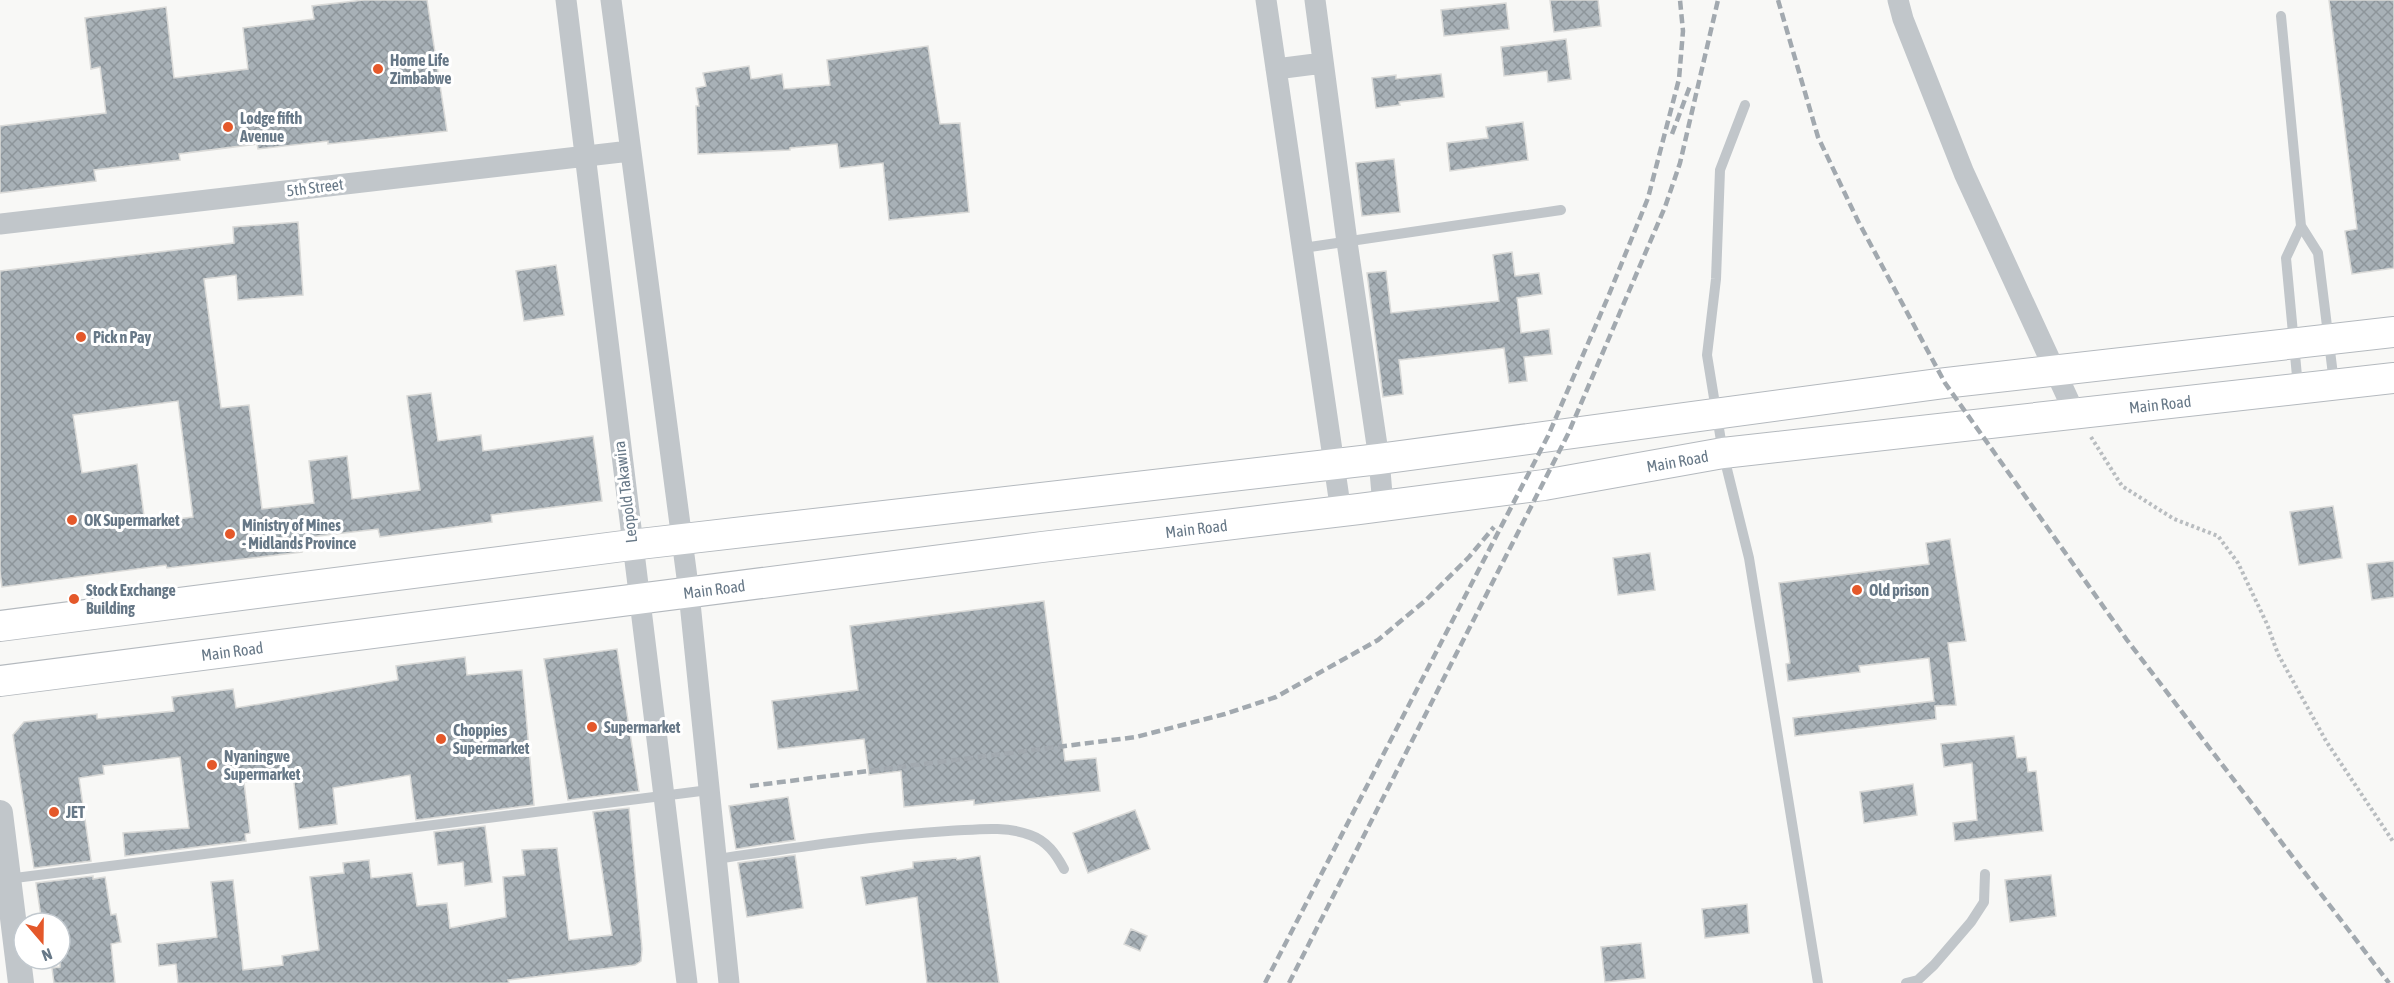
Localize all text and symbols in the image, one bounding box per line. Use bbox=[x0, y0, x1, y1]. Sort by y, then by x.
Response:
place label: Home Life Zimbabwe bbox=[390, 51, 452, 87]
marker: Home Life Zimbabwe bbox=[371, 62, 385, 76]
place label: Lodge fifth Avenue bbox=[239, 109, 302, 145]
marker: Lodge fifth Avenue bbox=[221, 120, 235, 134]
street label: 5th Street bbox=[286, 175, 345, 199]
place label: Pick n Pay bbox=[93, 328, 151, 346]
marker: Pick n Pay bbox=[74, 330, 88, 344]
street label: Main Road bbox=[2128, 392, 2192, 417]
street label: Leopold Takawira bbox=[610, 440, 641, 544]
street label: Main Road bbox=[1645, 447, 1710, 475]
place label: OK Supermarket bbox=[84, 511, 180, 529]
marker: OK Supermarket bbox=[65, 513, 79, 527]
place label: Ministry of Mines - Midlands Province bbox=[242, 516, 356, 552]
street label: Main Road bbox=[1164, 516, 1228, 541]
marker: Ministry of Mines - Midlands Province bbox=[223, 527, 237, 541]
street label: Main Road bbox=[682, 576, 746, 602]
place label: Stock Exchange Building bbox=[86, 581, 176, 617]
place label: Old prison bbox=[1869, 581, 1929, 599]
marker: Old prison bbox=[1850, 583, 1864, 597]
marker: Stock Exchange Building bbox=[67, 592, 81, 606]
street label: Main Road bbox=[200, 638, 264, 664]
place label: Supermarket bbox=[604, 718, 681, 736]
marker: Supermarket bbox=[585, 720, 599, 734]
place label: Choppies Supermarket bbox=[453, 721, 530, 757]
marker: Choppies Supermarket bbox=[434, 732, 448, 746]
place label: Nyaningwe Supermarket bbox=[224, 747, 301, 783]
marker: Nyaningwe Supermarket bbox=[205, 758, 219, 772]
place label: JET bbox=[65, 803, 86, 821]
marker: JET bbox=[47, 805, 61, 819]
north arrow bbox=[12, 911, 72, 971]
text: N bbox=[40, 945, 55, 965]

